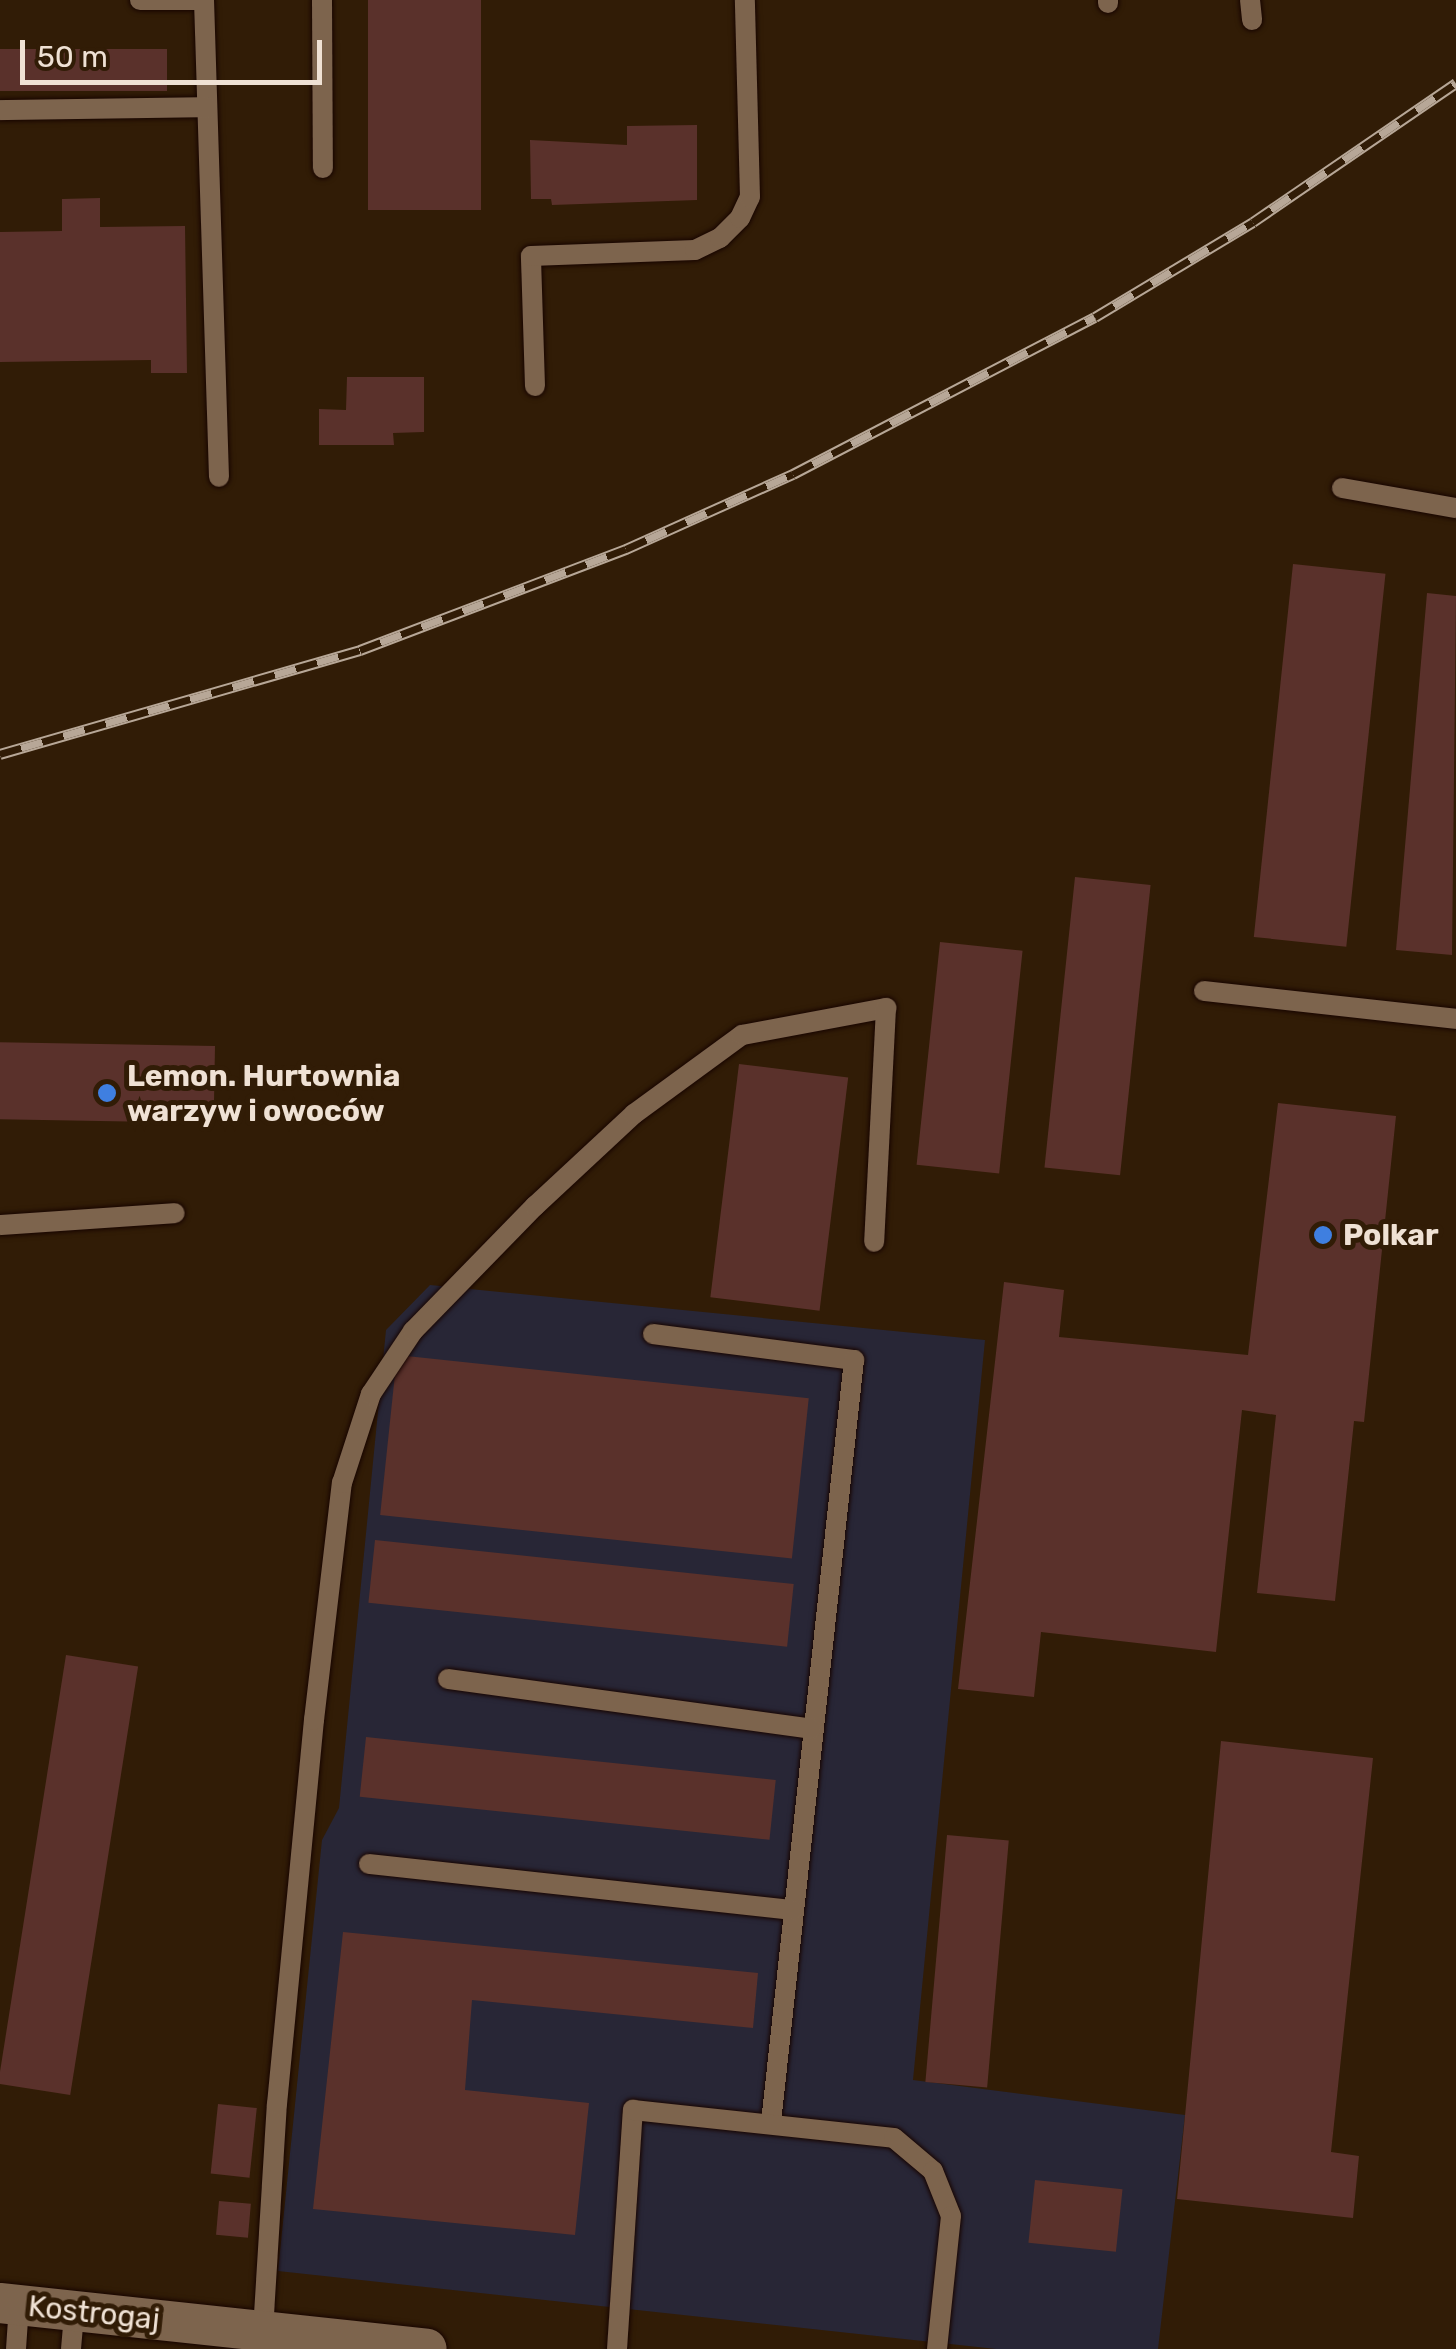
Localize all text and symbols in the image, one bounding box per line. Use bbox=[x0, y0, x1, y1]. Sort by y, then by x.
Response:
scale bar bbox=[25, 20, 328, 82]
text: 50 m bbox=[37, 39, 108, 75]
place label: Lemon. Hurtownia warzyw i owoców bbox=[127, 1058, 400, 1128]
marker: Lemon. Hurtownia warzyw i owoców bbox=[96, 1082, 118, 1104]
place label: Polkar bbox=[1343, 1217, 1439, 1253]
marker: Polkar bbox=[1312, 1224, 1334, 1246]
street label: Kostrogaj bbox=[26, 2288, 162, 2338]

